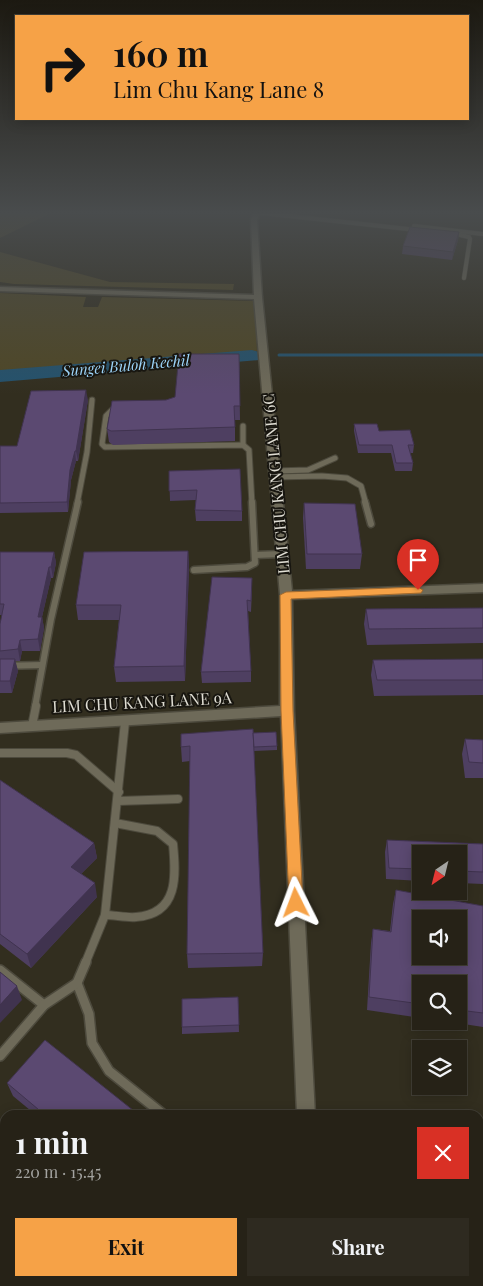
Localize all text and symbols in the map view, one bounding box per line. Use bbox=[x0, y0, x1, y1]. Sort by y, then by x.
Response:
text: 160 m bbox=[113, 29, 208, 76]
icon: right bbox=[30, 35, 95, 100]
text: Lim Chu Kang Lane 8 bbox=[113, 74, 324, 104]
water label: Sungei Buloh Kechil bbox=[60, 349, 191, 381]
street label: LIM CHU KANG LANE 6C bbox=[257, 393, 294, 575]
pin bbox=[397, 539, 439, 590]
icon: arrive bbox=[404, 546, 432, 574]
street label: LIM CHU KANG LANE 9A bbox=[52, 686, 233, 717]
north arrow bbox=[412, 845, 468, 900]
map controls bbox=[412, 845, 467, 1095]
position arrow bbox=[269, 876, 321, 928]
button: sound bbox=[412, 910, 467, 965]
button: search bbox=[412, 975, 467, 1030]
button: layers bbox=[412, 1040, 467, 1095]
text: 1 min bbox=[15, 1122, 89, 1162]
button: close bbox=[417, 1127, 469, 1179]
text: 220 m · 15:45 bbox=[15, 1161, 101, 1182]
button: Exit bbox=[15, 1218, 237, 1276]
button: Share bbox=[247, 1218, 469, 1276]

